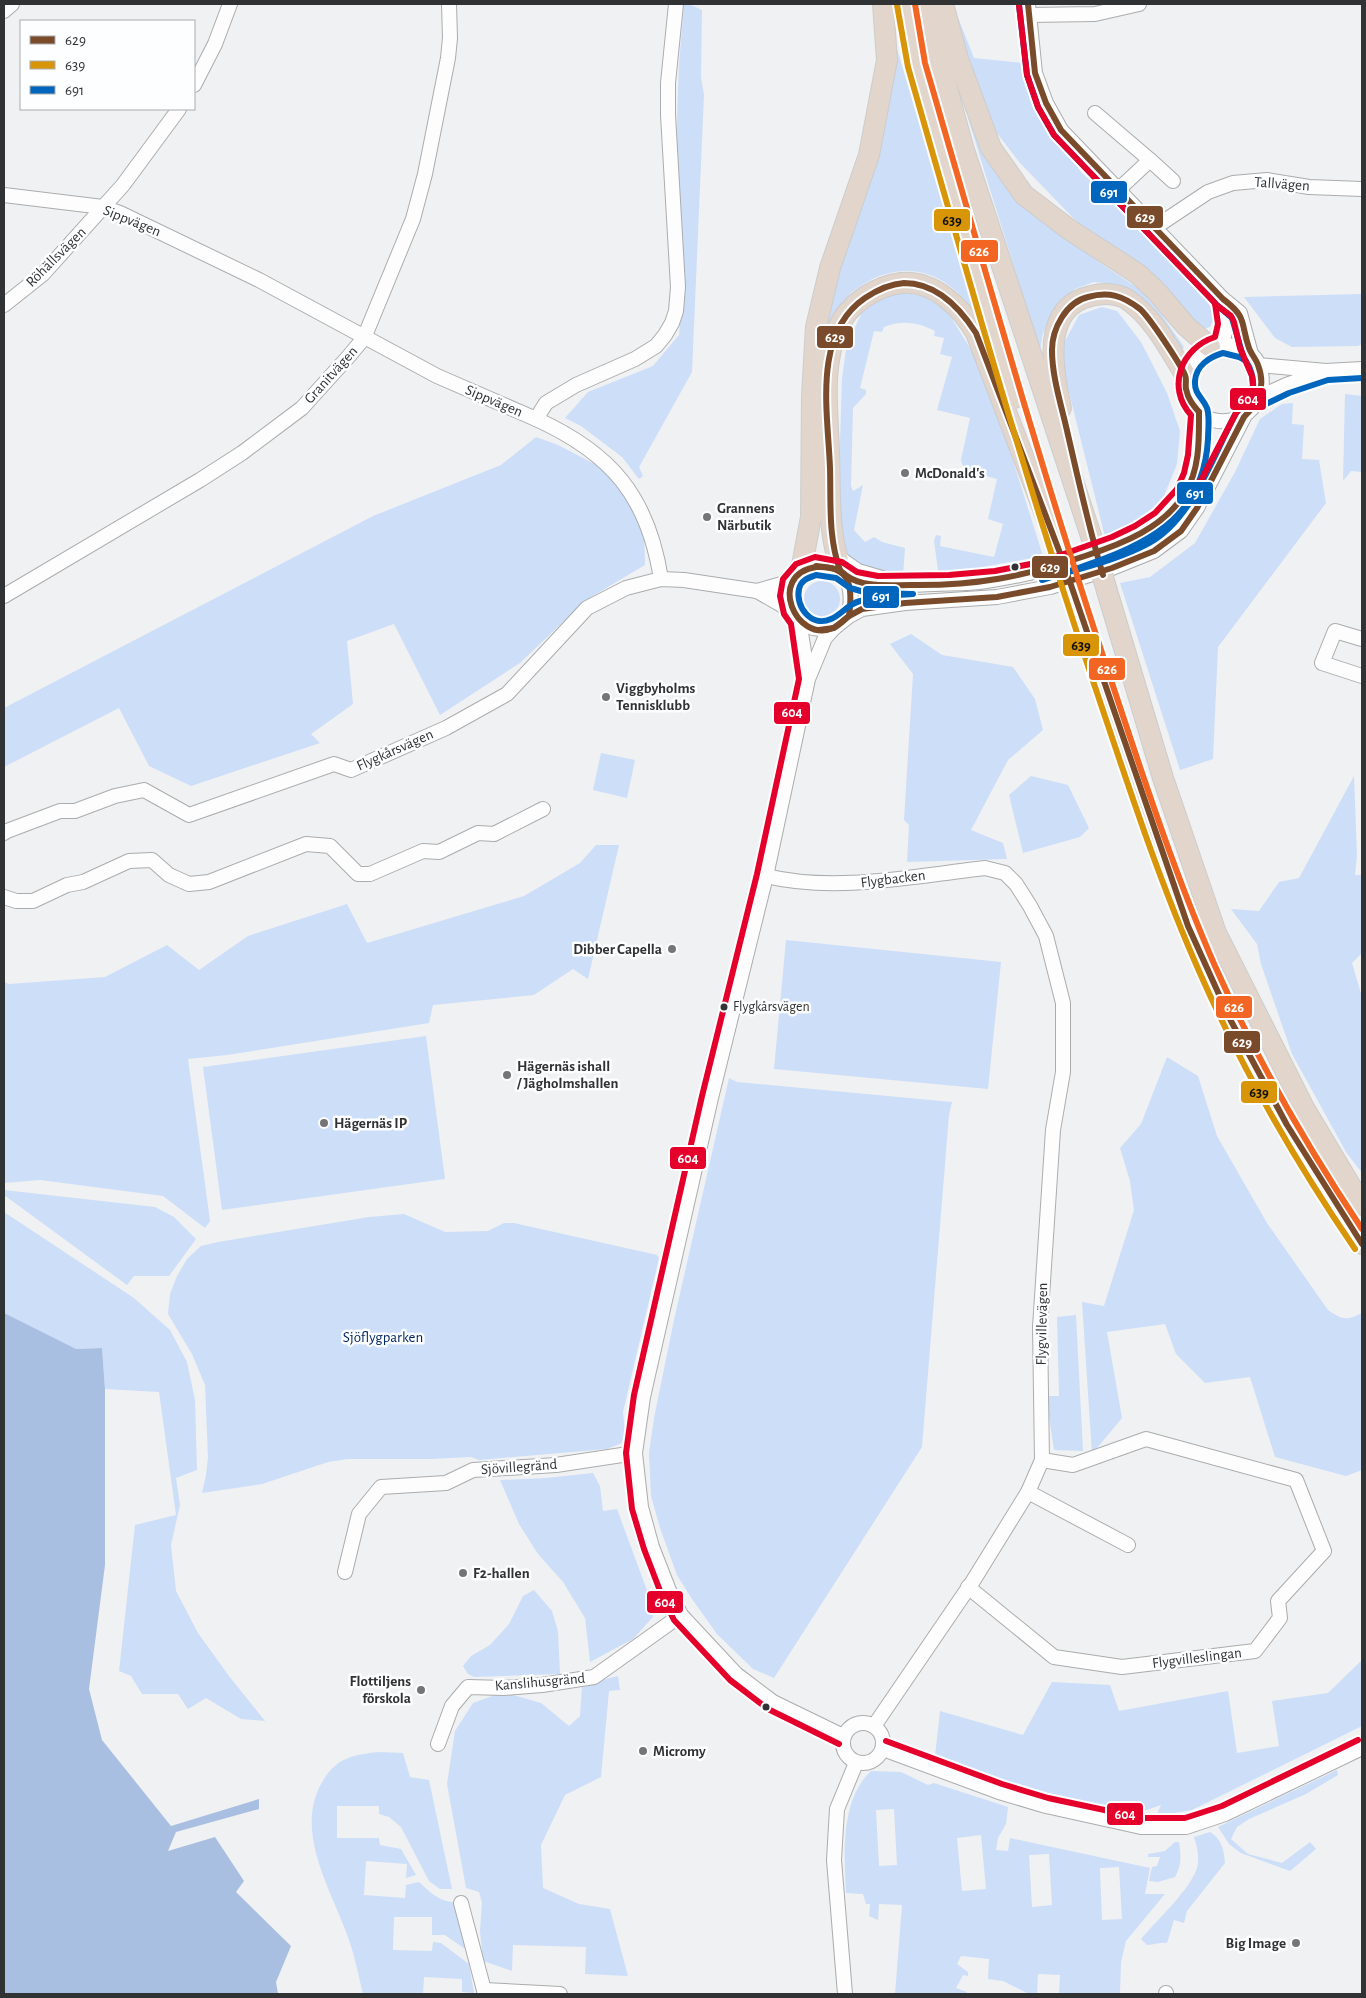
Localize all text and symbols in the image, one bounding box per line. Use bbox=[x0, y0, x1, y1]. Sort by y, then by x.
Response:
legend bbox=[20, 20, 195, 110]
text: 629 bbox=[65, 33, 86, 48]
text: 639 bbox=[65, 58, 85, 73]
text: 691 bbox=[65, 83, 84, 98]
street label: Tallvägen bbox=[1254, 175, 1310, 193]
line badge: 691 bbox=[1090, 180, 1128, 204]
text: 691 bbox=[1100, 186, 1118, 200]
street label: Sippvägen bbox=[101, 203, 163, 239]
line badge: 629 bbox=[1126, 205, 1164, 229]
line badge: 639 bbox=[933, 208, 971, 232]
text: 629 bbox=[1135, 211, 1155, 225]
text: 639 bbox=[942, 214, 962, 228]
street label: Röhällsvägen bbox=[23, 224, 89, 290]
line badge: 626 bbox=[960, 239, 999, 263]
text: 626 bbox=[969, 245, 989, 259]
line badge: 629 bbox=[816, 325, 854, 349]
text: 629 bbox=[825, 331, 845, 345]
street label: Granitvägen bbox=[302, 343, 360, 407]
street label: Sippvägen bbox=[463, 382, 525, 420]
line badge: 604 bbox=[1229, 387, 1267, 411]
text: 604 bbox=[1237, 393, 1259, 407]
place label: McDonald's bbox=[915, 466, 985, 481]
marker: McDonald's bbox=[899, 467, 911, 479]
line badge: 691 bbox=[1176, 481, 1214, 505]
text: 691 bbox=[1186, 487, 1204, 501]
place label: Grannens Närbutik bbox=[717, 501, 775, 533]
marker: Grannens Närbutik bbox=[701, 511, 713, 523]
line badge: 629 bbox=[1031, 555, 1069, 579]
text: 629 bbox=[1040, 561, 1060, 575]
unlabelled marker bbox=[1010, 562, 1020, 572]
line badge: 691 bbox=[862, 585, 900, 609]
text: 691 bbox=[872, 590, 890, 604]
line badge: 639 bbox=[1062, 633, 1100, 657]
text: 639 bbox=[1071, 639, 1091, 653]
line badge: 626 bbox=[1088, 657, 1126, 681]
text: 626 bbox=[1097, 663, 1117, 677]
place label: Viggbyholms Tennisklubb bbox=[616, 681, 696, 713]
marker: Viggbyholms Tennisklubb bbox=[600, 691, 612, 703]
line badge: 604 bbox=[773, 701, 811, 725]
text: 604 bbox=[781, 706, 803, 720]
street label: Flygkårsvägen bbox=[354, 726, 436, 774]
street label: Flygbacken bbox=[860, 868, 926, 890]
place label: Dibber Capella bbox=[573, 942, 662, 957]
marker: Dibber Capella bbox=[666, 943, 678, 955]
line badge: 626 bbox=[1215, 995, 1253, 1019]
place label: Flygkårsvägen bbox=[733, 1000, 810, 1014]
text: 626 bbox=[1224, 1001, 1244, 1015]
marker: Flygkårsvägen bbox=[719, 1002, 729, 1012]
line badge: 629 bbox=[1223, 1030, 1261, 1054]
text: 629 bbox=[1232, 1036, 1252, 1050]
place label: Hägernäs ishall / Jägholmshallen bbox=[516, 1059, 618, 1091]
marker: Hägernäs ishall / Jägholmshallen bbox=[501, 1069, 513, 1081]
line badge: 639 bbox=[1240, 1080, 1278, 1104]
text: 639 bbox=[1249, 1086, 1269, 1100]
place label: Hägernäs IP bbox=[334, 1116, 408, 1131]
marker: Hägernäs IP bbox=[318, 1117, 330, 1129]
line badge: 604 bbox=[669, 1146, 707, 1170]
text: 604 bbox=[677, 1152, 699, 1166]
street label: Flygvillevägen bbox=[1034, 1282, 1050, 1366]
park label: Sjöflygparken bbox=[343, 1330, 423, 1345]
street label: Sjövillegränd bbox=[480, 1457, 558, 1477]
place label: F2-hallen bbox=[473, 1566, 530, 1581]
marker: F2-hallen bbox=[457, 1567, 469, 1579]
line badge: 604 bbox=[646, 1590, 684, 1614]
text: 604 bbox=[654, 1596, 676, 1610]
street label: Flygvilleslingan bbox=[1151, 1645, 1243, 1671]
street label: Kanslihusgränd bbox=[494, 1671, 586, 1693]
place label: Flottiljens förskola bbox=[350, 1674, 411, 1706]
marker: Flottiljens förskola bbox=[415, 1684, 427, 1696]
unlabelled marker bbox=[761, 1702, 771, 1712]
place label: Micromy bbox=[653, 1744, 706, 1759]
marker: Micromy bbox=[637, 1745, 649, 1757]
line badge: 604 bbox=[1106, 1802, 1144, 1826]
text: 604 bbox=[1114, 1808, 1136, 1822]
place label: Big Image bbox=[1225, 1936, 1286, 1951]
marker: Big Image bbox=[1290, 1937, 1302, 1949]

